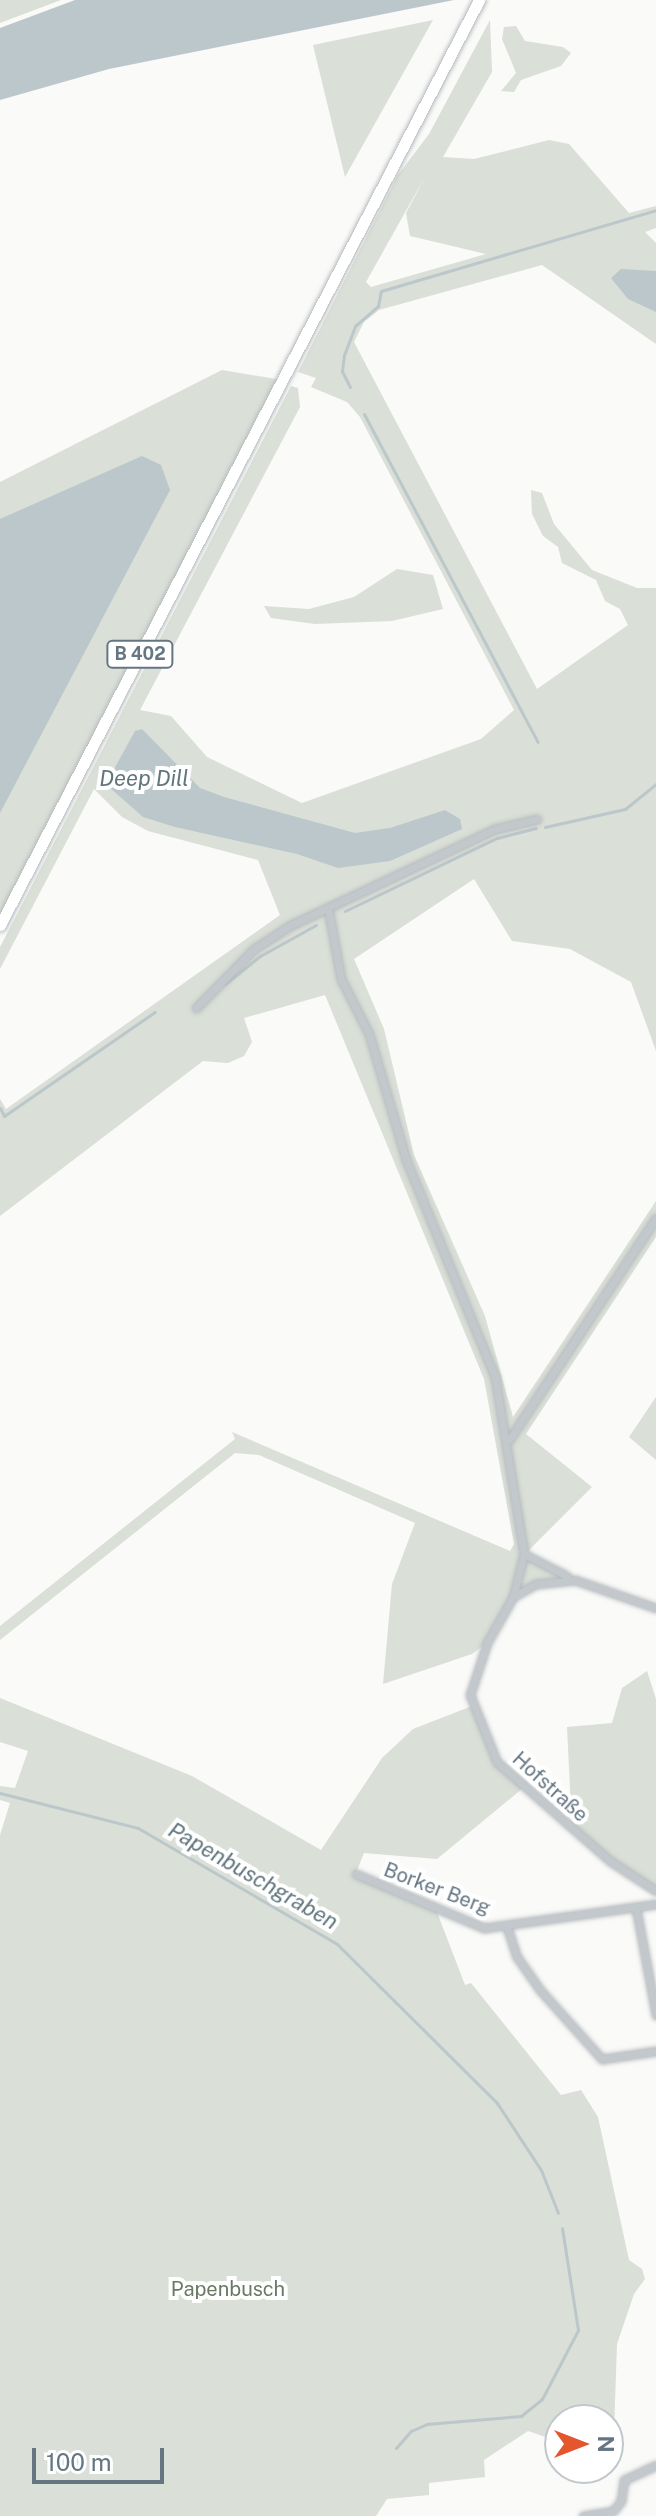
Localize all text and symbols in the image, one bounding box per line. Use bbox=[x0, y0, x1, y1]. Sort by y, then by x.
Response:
road number: B 402 bbox=[106, 640, 174, 668]
water label: Deep Dill bbox=[99, 766, 189, 792]
street label: Hofstraße bbox=[507, 1747, 593, 1827]
water label: Papenbuschgraben bbox=[164, 1817, 342, 1935]
street label: Borker Berg bbox=[380, 1858, 494, 1920]
park label: Papenbusch bbox=[171, 2277, 285, 2301]
north arrow bbox=[544, 2404, 624, 2484]
scale bar bbox=[36, 2432, 168, 2482]
text: N bbox=[593, 2435, 619, 2453]
text: 100 m bbox=[46, 2448, 112, 2476]

